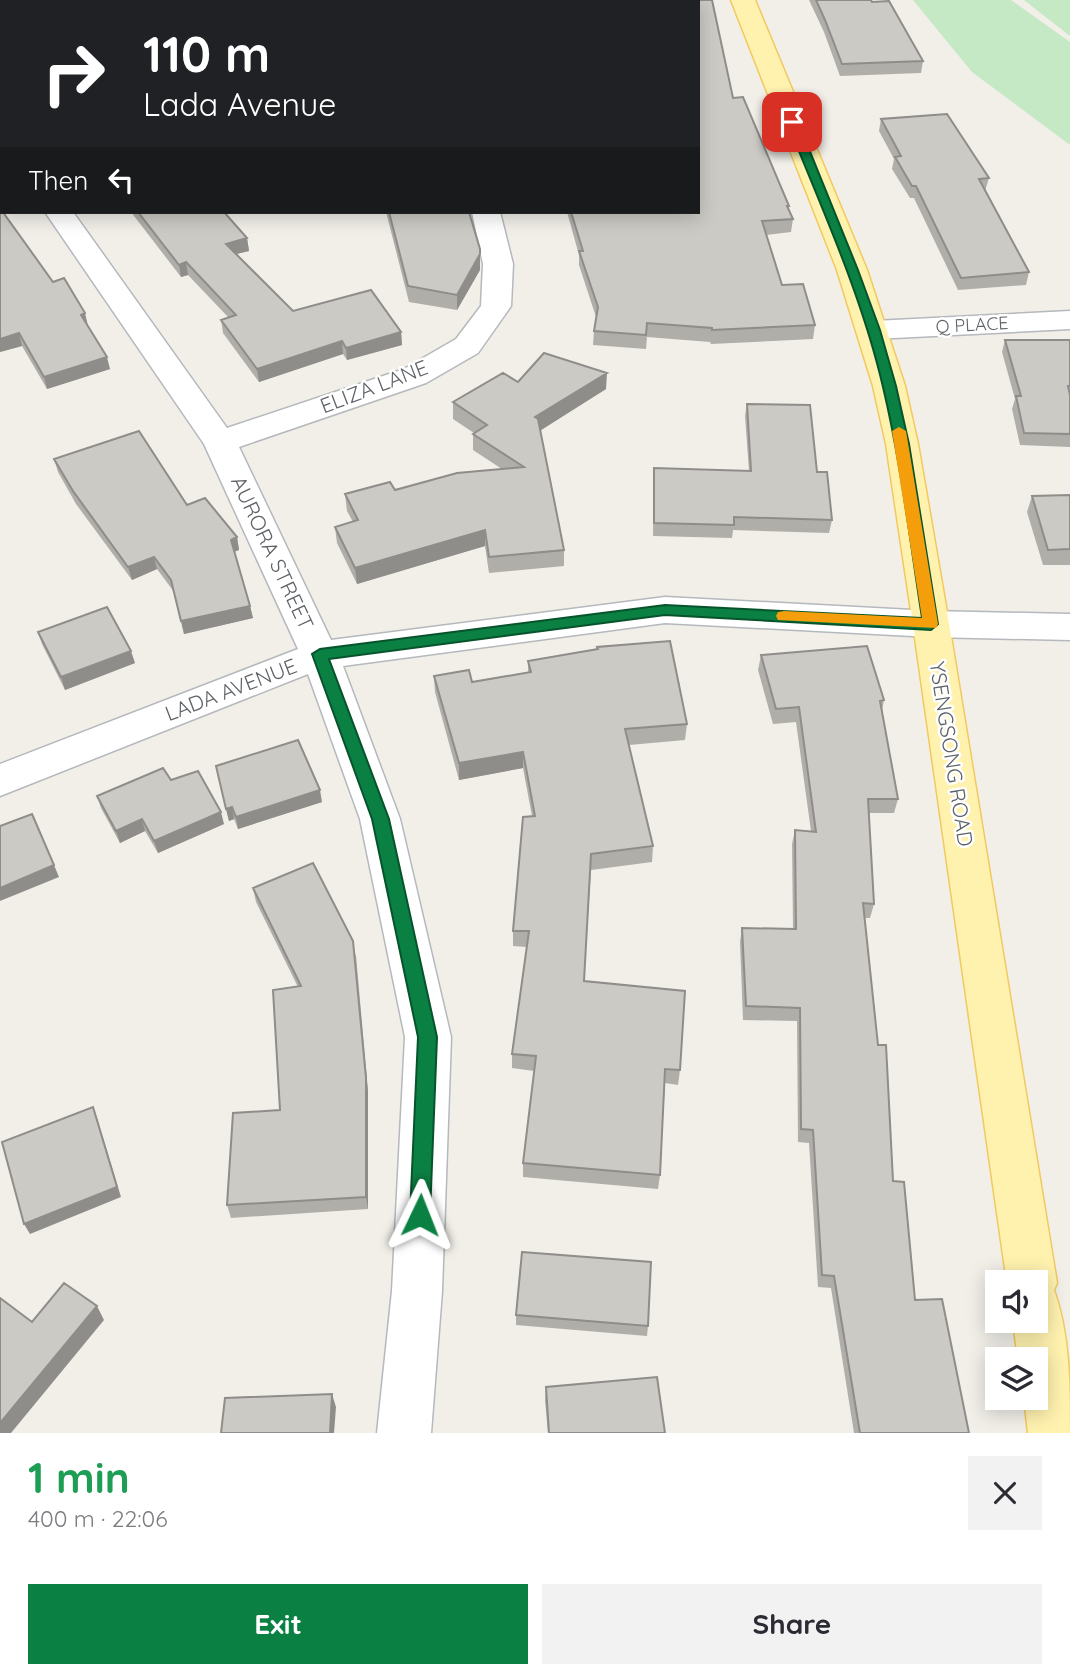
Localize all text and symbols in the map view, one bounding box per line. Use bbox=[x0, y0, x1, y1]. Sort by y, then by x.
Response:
text: 110 m bbox=[143, 23, 270, 84]
icon: right bbox=[28, 28, 119, 119]
text: Lada Avenue bbox=[143, 84, 336, 124]
pin bbox=[762, 92, 822, 152]
icon: arrive bbox=[773, 103, 811, 141]
icon: left bbox=[102, 161, 140, 199]
text: Then bbox=[28, 164, 88, 197]
street label: Q PLACE bbox=[935, 311, 1009, 338]
street label: ELIZA LANE bbox=[316, 354, 431, 418]
street label: AURORA STREET bbox=[226, 471, 320, 634]
street label: LADA AVENUE bbox=[161, 652, 300, 726]
street label: YSENGSONG ROAD bbox=[925, 660, 979, 848]
position arrow bbox=[383, 1178, 457, 1252]
map controls bbox=[985, 1270, 1048, 1410]
button: sound bbox=[985, 1270, 1048, 1333]
button: layers bbox=[985, 1347, 1048, 1410]
text: 1 min bbox=[28, 1451, 130, 1504]
button: close bbox=[968, 1456, 1042, 1530]
text: 400 m · 22:06 bbox=[28, 1504, 168, 1533]
button: Exit bbox=[28, 1584, 528, 1664]
button: Share bbox=[542, 1584, 1042, 1664]

